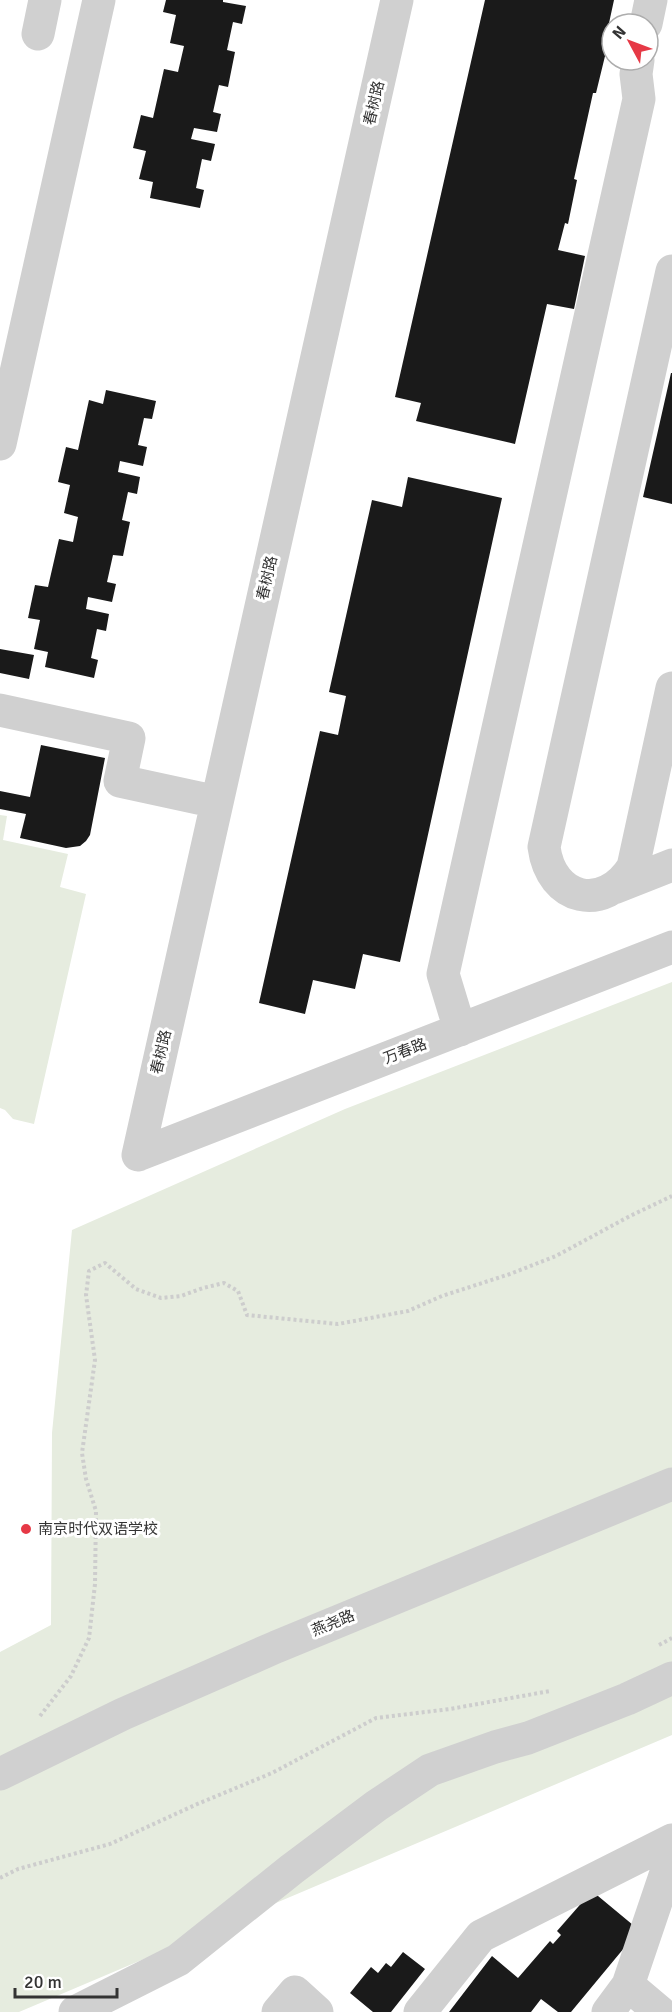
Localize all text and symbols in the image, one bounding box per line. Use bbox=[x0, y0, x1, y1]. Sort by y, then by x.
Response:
north arrow bbox=[600, 12, 660, 72]
text: N bbox=[608, 22, 631, 44]
street label: 春树路 bbox=[360, 79, 388, 127]
street label: 春树路 bbox=[253, 554, 281, 602]
street label: 春树路 bbox=[147, 1028, 175, 1076]
street label: 万春路 bbox=[381, 1035, 429, 1067]
place label: 南京时代双语学校 bbox=[38, 1520, 158, 1538]
marker: 南京时代双语学校 bbox=[19, 1522, 33, 1536]
street label: 燕尧路 bbox=[309, 1606, 357, 1640]
scale bar bbox=[15, 1961, 117, 1999]
text: 20 m bbox=[24, 1971, 62, 1993]

